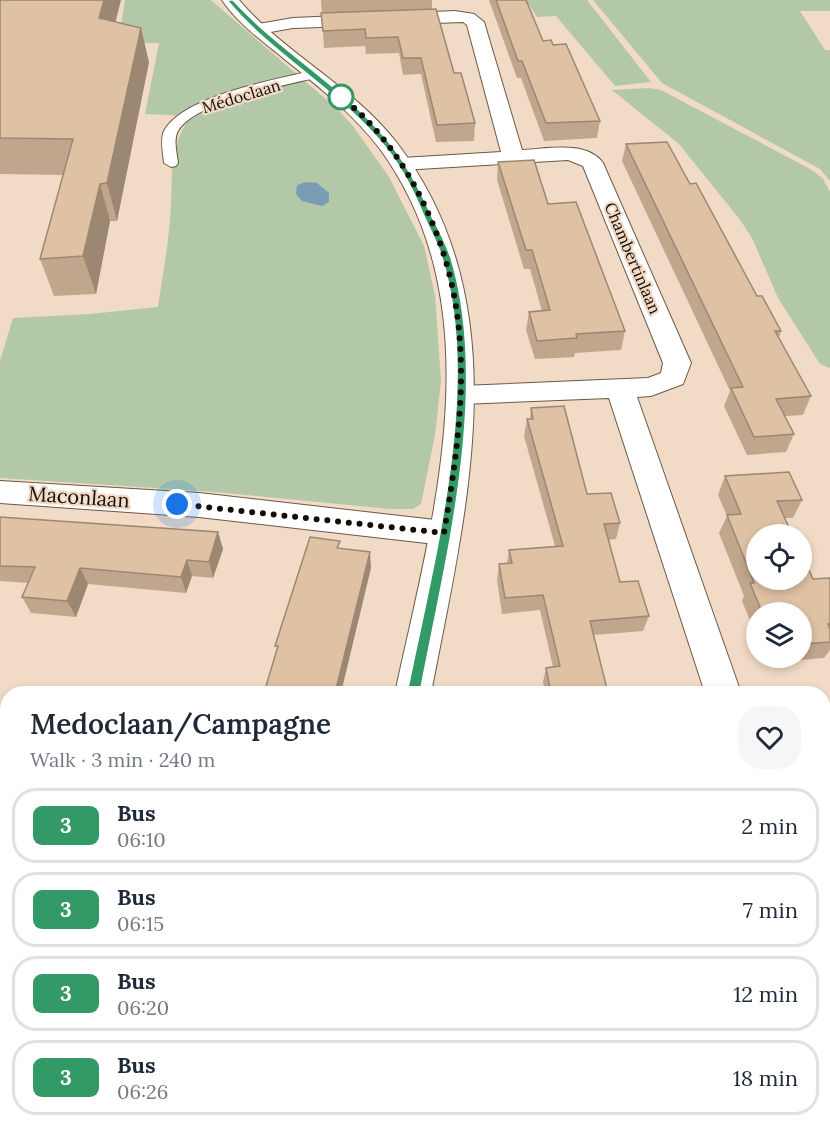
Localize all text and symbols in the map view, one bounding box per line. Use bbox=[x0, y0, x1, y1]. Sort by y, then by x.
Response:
street label: Médoclaan bbox=[199, 74, 283, 117]
unlabelled marker bbox=[328, 84, 354, 110]
street label: Chambertinlaan bbox=[600, 199, 666, 317]
street label: Maconlaan bbox=[28, 480, 130, 513]
your location bbox=[162, 489, 192, 519]
map controls bbox=[746, 524, 812, 668]
button: locate bbox=[746, 524, 812, 590]
button: layers bbox=[746, 602, 812, 668]
text: Medoclaan/Campagne bbox=[30, 706, 331, 742]
button: heart bbox=[738, 706, 801, 769]
text: Walk · 3 min · 240 m bbox=[30, 747, 215, 772]
text: Bus bbox=[117, 799, 156, 827]
text: 3 bbox=[60, 812, 72, 839]
text: 2 min bbox=[741, 812, 798, 840]
text: 06:10 bbox=[117, 827, 166, 852]
text: Bus bbox=[117, 883, 156, 911]
text: 3 bbox=[60, 896, 72, 923]
text: 7 min bbox=[743, 896, 798, 924]
text: 06:15 bbox=[117, 911, 164, 936]
text: Bus bbox=[117, 967, 156, 995]
text: 3 bbox=[60, 980, 72, 1007]
text: 12 min bbox=[733, 980, 798, 1008]
text: 06:20 bbox=[117, 995, 169, 1020]
text: Bus bbox=[117, 1051, 156, 1079]
text: 3 bbox=[60, 1064, 72, 1091]
text: 18 min bbox=[733, 1064, 798, 1092]
text: 06:26 bbox=[117, 1079, 168, 1104]

